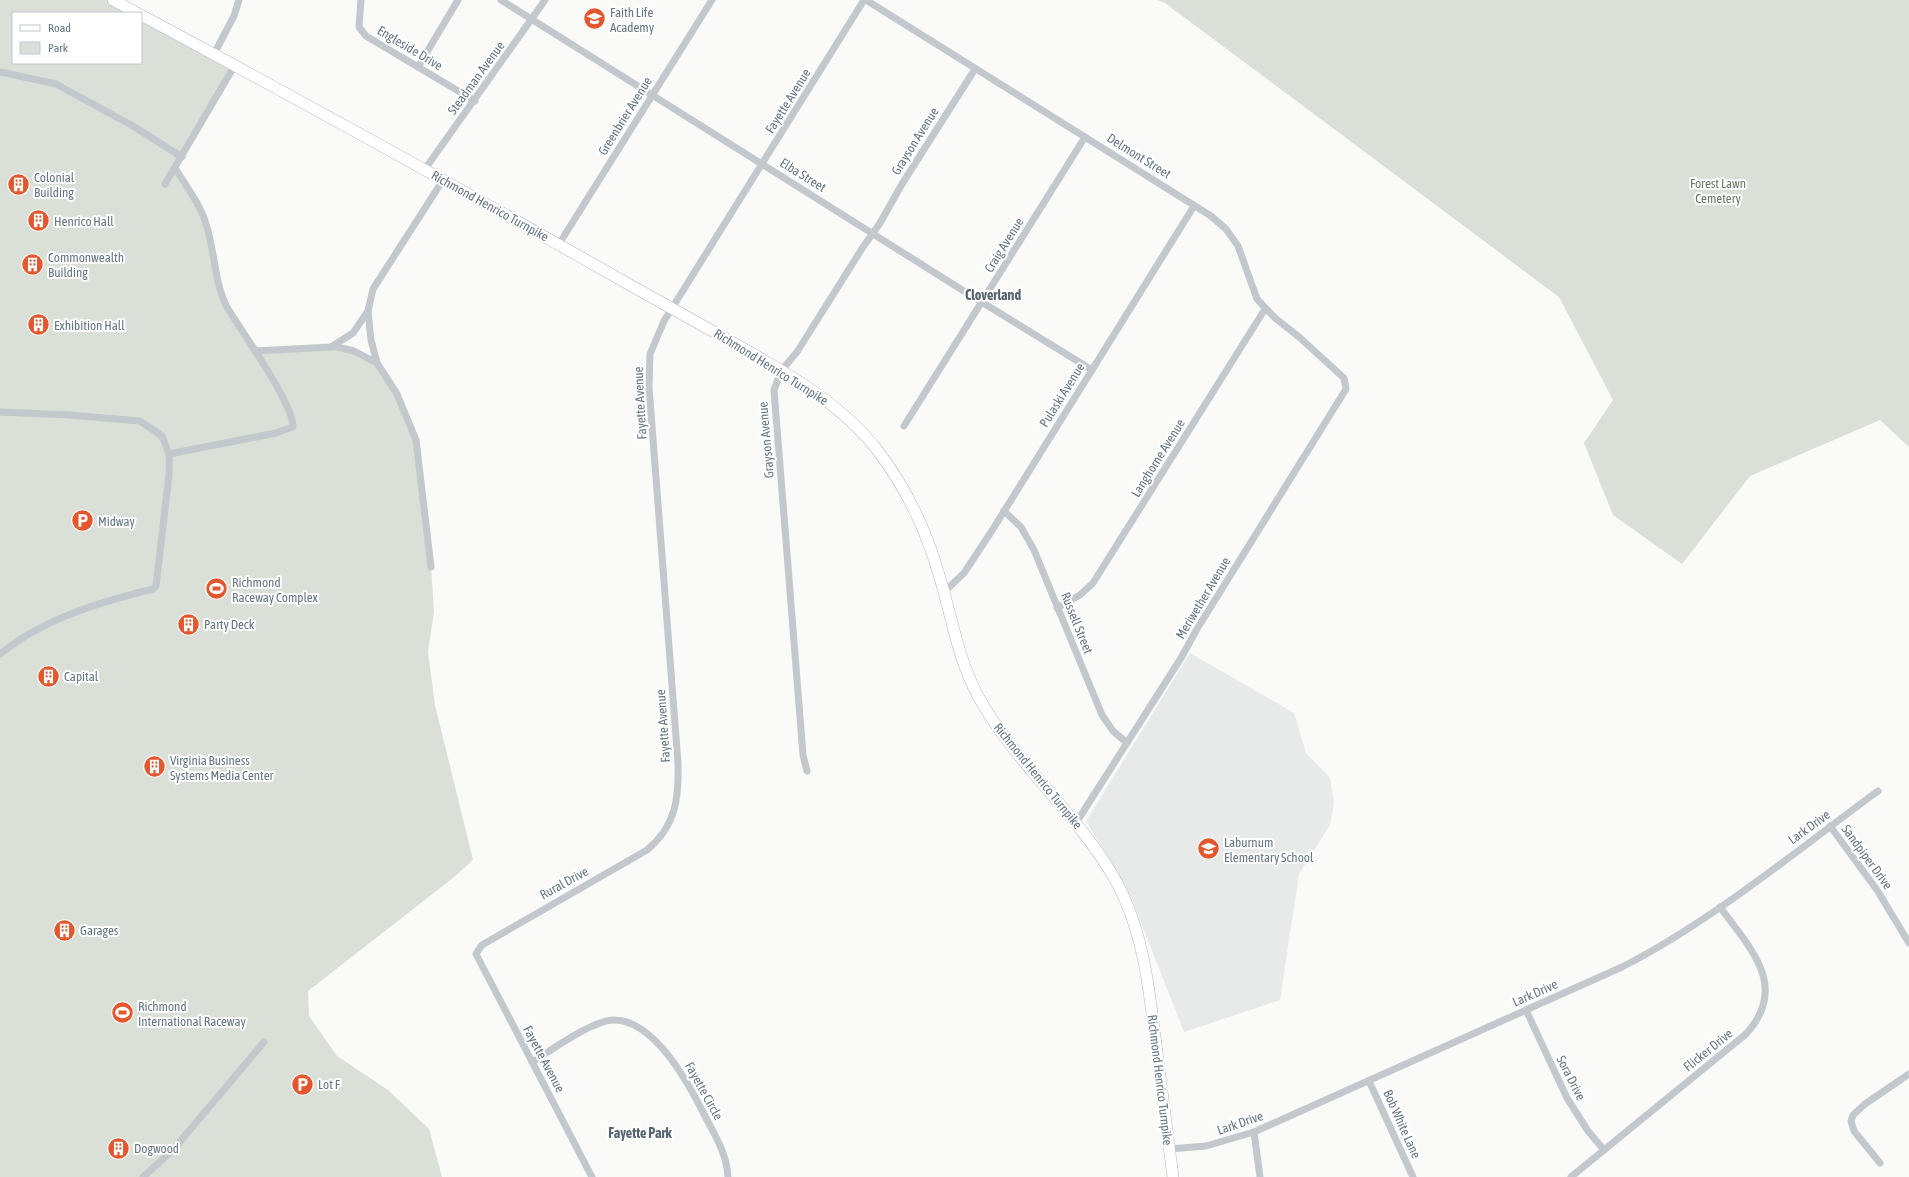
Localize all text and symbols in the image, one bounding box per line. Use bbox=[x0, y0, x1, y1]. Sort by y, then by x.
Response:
place label: Faith Life Academy bbox=[610, 5, 655, 35]
school or university icon: Faith Life Academy bbox=[582, 6, 608, 32]
legend bbox=[12, 12, 142, 64]
text: Road bbox=[48, 21, 71, 35]
street label: Engleside Drive bbox=[375, 23, 445, 73]
street label: Steadman Avenue bbox=[444, 38, 508, 117]
text: Park bbox=[48, 41, 69, 55]
street label: Fayette Avenue bbox=[762, 66, 814, 136]
street label: Greenbrier Avenue bbox=[595, 74, 655, 158]
street label: Grayson Avenue bbox=[888, 104, 942, 177]
street label: Delmont Street bbox=[1104, 130, 1174, 182]
street label: Elba Street bbox=[777, 155, 829, 195]
street label: Richmond Henrico Turnpike bbox=[429, 168, 551, 245]
place label: Colonial Building bbox=[34, 170, 75, 200]
building icon: Colonial Building bbox=[6, 171, 32, 197]
park label: Forest Lawn Cemetery bbox=[1690, 176, 1746, 206]
building icon: Henrico Hall bbox=[26, 208, 52, 234]
place label: Henrico Hall bbox=[54, 214, 114, 229]
street label: Craig Avenue bbox=[981, 215, 1027, 275]
place label: Commonwealth Building bbox=[48, 250, 124, 280]
building icon: Commonwealth Building bbox=[20, 251, 46, 277]
district label: Cloverland bbox=[965, 287, 1021, 303]
building icon: Exhibition Hall bbox=[25, 312, 51, 338]
place label: Exhibition Hall bbox=[54, 318, 125, 333]
street label: Richmond Henrico Turnpike bbox=[711, 326, 831, 408]
street label: Pulaski Avenue bbox=[1036, 360, 1088, 430]
street label: Fayette Avenue bbox=[631, 366, 649, 440]
street label: Grayson Avenue bbox=[755, 401, 777, 479]
street label: Langhorne Avenue bbox=[1128, 416, 1188, 500]
parking icon: Midway bbox=[69, 508, 95, 534]
place label: Midway bbox=[98, 514, 136, 529]
street label: Meriwether Avenue bbox=[1173, 554, 1233, 642]
place label: Richmond Raceway Complex bbox=[232, 575, 319, 605]
sports icon: Richmond Raceway Complex bbox=[203, 576, 229, 602]
street label: Russell Street bbox=[1058, 590, 1096, 656]
building icon: Party Deck bbox=[175, 611, 201, 637]
place label: Party Deck bbox=[204, 617, 255, 632]
building icon: Capital bbox=[36, 663, 62, 689]
place label: Capital bbox=[64, 669, 99, 684]
street label: Fayette Avenue bbox=[653, 689, 673, 763]
street label: Richmond Henrico Turnpike bbox=[991, 720, 1085, 832]
place label: Virginia Business Systems Media Center bbox=[170, 753, 274, 783]
building icon: Virginia Business Systems Media Center bbox=[142, 754, 168, 780]
street label: Lark Drive bbox=[1785, 807, 1833, 847]
street label: Sandpiper Drive bbox=[1839, 822, 1895, 892]
place label: Laburnum Elementary School bbox=[1224, 835, 1314, 865]
school or university icon: Laburnum Elementary School bbox=[1196, 836, 1222, 862]
street label: Rural Drive bbox=[537, 864, 591, 902]
building icon: Garages bbox=[51, 917, 77, 943]
place label: Garages bbox=[80, 923, 119, 938]
street label: Lark Drive bbox=[1510, 976, 1560, 1010]
place label: Richmond International Raceway bbox=[138, 999, 247, 1029]
sports icon: Richmond International Raceway bbox=[110, 1000, 136, 1026]
street label: Richmond Henrico Turnpike bbox=[1145, 1014, 1175, 1146]
street label: Fayette Avenue bbox=[520, 1023, 568, 1095]
street label: Flicker Drive bbox=[1680, 1026, 1736, 1074]
street label: Sora Drive bbox=[1553, 1053, 1589, 1103]
street label: Fayette Circle bbox=[682, 1059, 726, 1123]
parking icon: Lot F bbox=[290, 1071, 316, 1097]
place label: Lot F bbox=[318, 1077, 341, 1092]
street label: Bob White Lane bbox=[1380, 1087, 1424, 1161]
street label: Lark Drive bbox=[1215, 1108, 1265, 1138]
district label: Fayette Park bbox=[608, 1125, 673, 1141]
building icon: Dogwood bbox=[106, 1135, 132, 1161]
place label: Dogwood bbox=[134, 1141, 179, 1156]

